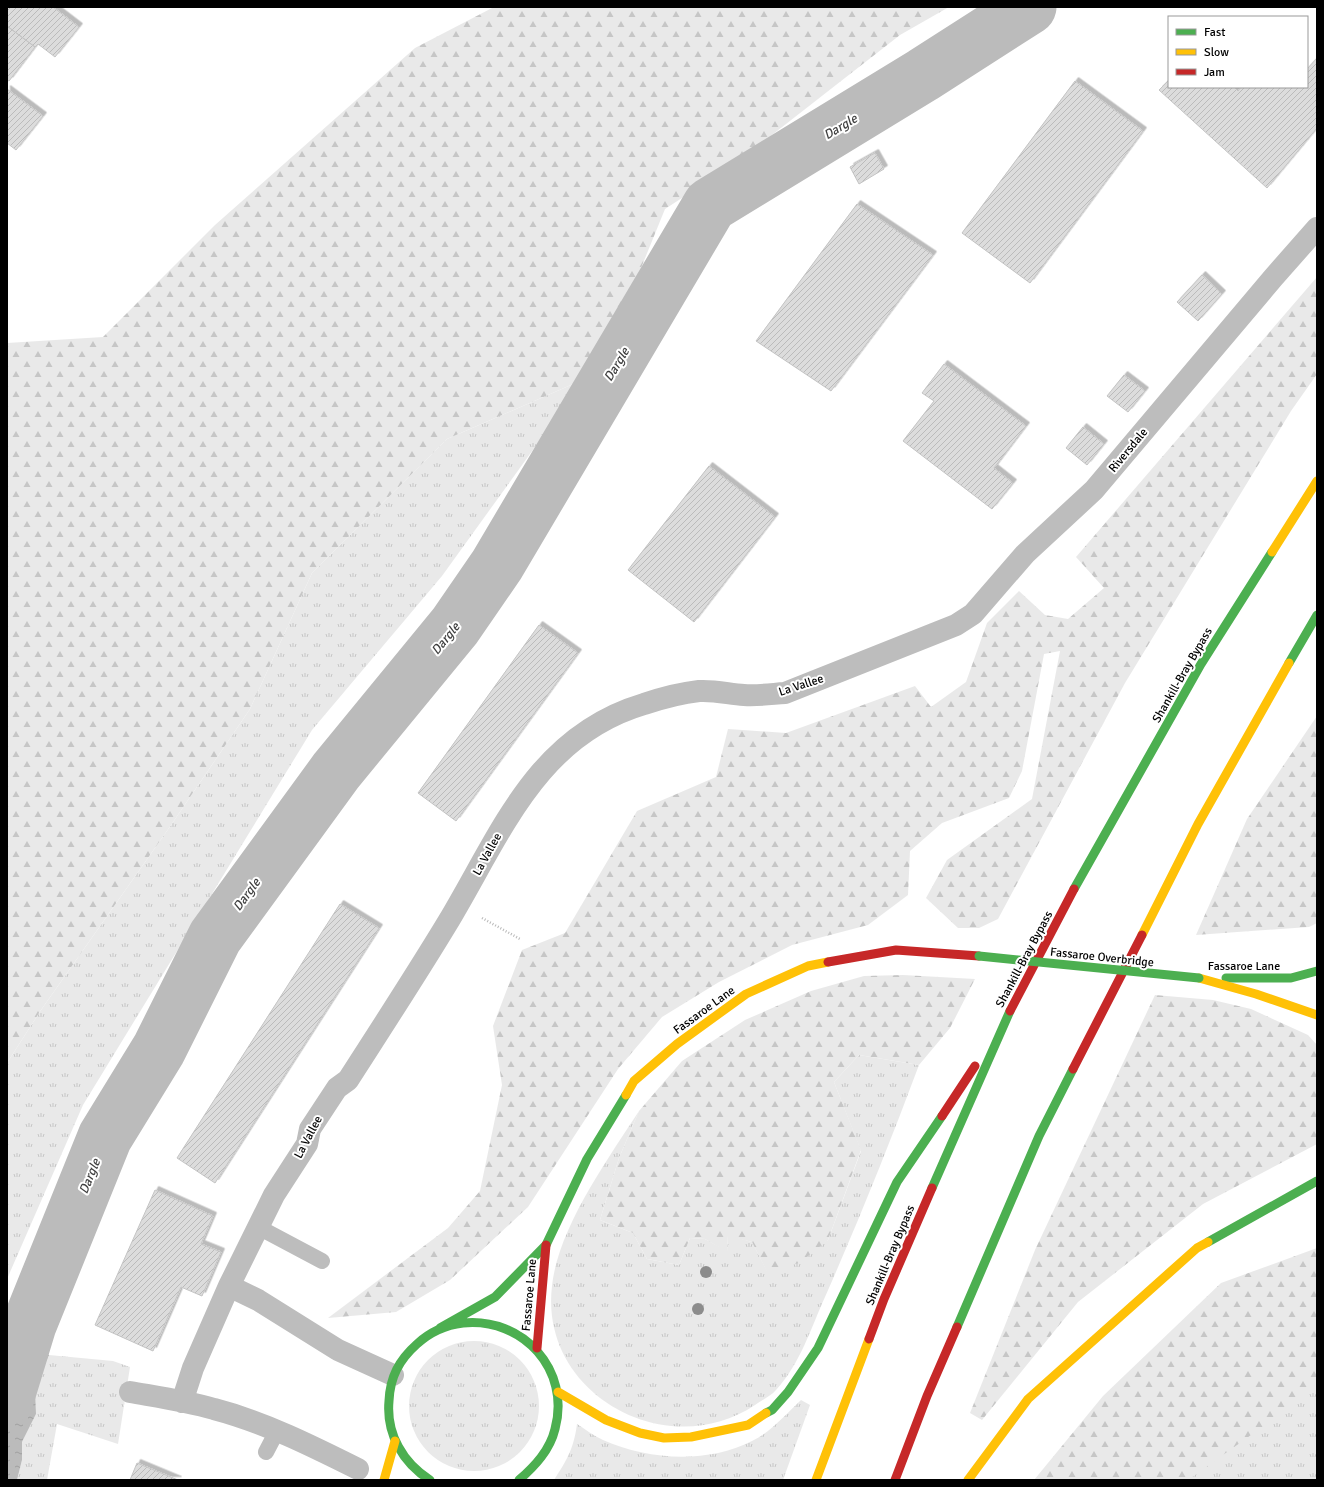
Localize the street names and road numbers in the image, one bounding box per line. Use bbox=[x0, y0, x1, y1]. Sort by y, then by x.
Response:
street label: Riversdale bbox=[1106, 425, 1151, 476]
street label: Shankill-Bray Bypass bbox=[1149, 625, 1216, 725]
street label: La Vallee bbox=[777, 671, 825, 700]
street label: La Vallee bbox=[470, 830, 505, 878]
street label: Shankill-Bray Bypass bbox=[993, 908, 1056, 1010]
street label: Fassaroe Overbridge bbox=[1049, 945, 1155, 970]
street label: Fassaroe Lane bbox=[1208, 959, 1280, 974]
street label: Fassaroe Lane bbox=[671, 983, 738, 1038]
street label: La Vallee bbox=[291, 1113, 326, 1161]
street label: Shankill-Bray Bypass bbox=[863, 1203, 918, 1307]
street label: Fassaroe Lane bbox=[519, 1258, 540, 1332]

